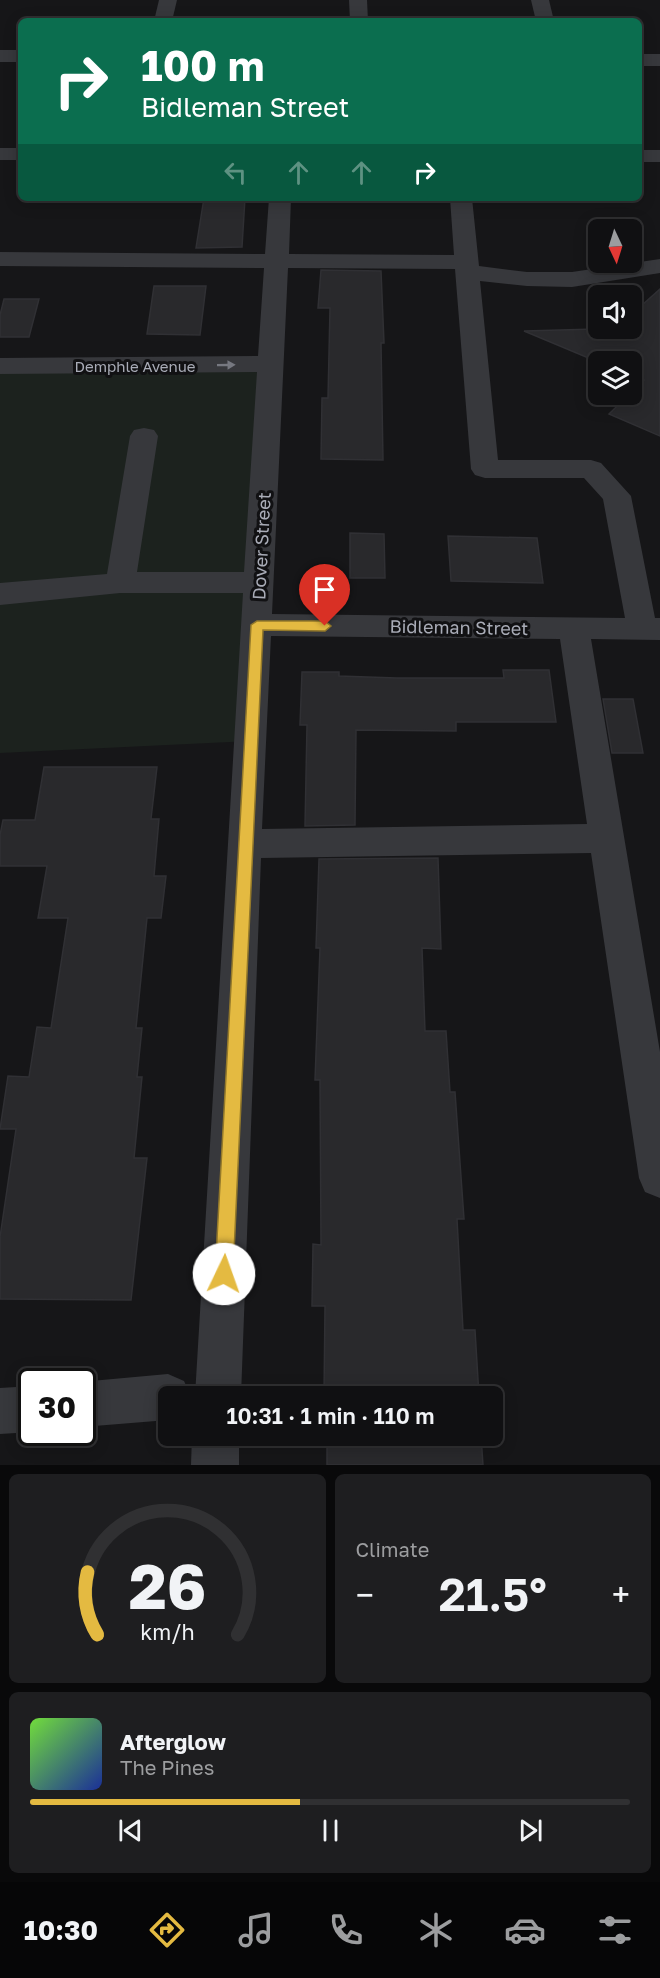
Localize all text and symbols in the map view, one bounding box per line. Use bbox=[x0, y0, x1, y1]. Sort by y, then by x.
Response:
text: 100 m bbox=[141, 40, 264, 90]
icon: right bbox=[42, 42, 120, 120]
text: Bidleman Street bbox=[141, 91, 349, 123]
icon: left bbox=[219, 156, 252, 189]
icon: ahead bbox=[282, 156, 315, 189]
icon: ahead bbox=[345, 156, 378, 189]
icon: right bbox=[408, 156, 441, 189]
north arrow bbox=[588, 219, 642, 273]
map controls bbox=[588, 219, 642, 405]
button: sound bbox=[588, 285, 642, 339]
button: layers bbox=[588, 351, 642, 405]
street label: Demphle Avenue bbox=[75, 357, 196, 375]
one-way arrow bbox=[217, 360, 236, 370]
street label: Dover Street bbox=[247, 491, 275, 601]
pin bbox=[299, 564, 350, 626]
icon: arrive bbox=[308, 573, 341, 606]
street label: Bidleman Street bbox=[389, 615, 529, 639]
position arrow bbox=[192, 1242, 256, 1306]
speed limit sign: 30 bbox=[18, 1368, 96, 1446]
text: 10:31 · 1 min · 110 m bbox=[226, 1402, 435, 1429]
text: Climate bbox=[356, 1537, 429, 1561]
text: 26 bbox=[128, 1548, 206, 1623]
text: 21.5° bbox=[439, 1567, 547, 1621]
text: − bbox=[356, 1575, 374, 1614]
text: + bbox=[612, 1575, 630, 1614]
text: km/h bbox=[140, 1620, 195, 1646]
text: Afterglow bbox=[120, 1728, 226, 1755]
text: The Pines bbox=[120, 1755, 214, 1779]
icon: previous bbox=[114, 1814, 147, 1847]
icon: pause bbox=[314, 1814, 347, 1847]
icon: next bbox=[514, 1814, 547, 1847]
icon: directions bbox=[146, 1909, 188, 1951]
icon: music bbox=[235, 1909, 277, 1951]
icon: phone bbox=[325, 1909, 367, 1951]
icon: climate bbox=[415, 1909, 457, 1951]
icon: car bbox=[504, 1909, 546, 1951]
icon: filters bbox=[594, 1909, 636, 1951]
text: 10:30 bbox=[24, 1914, 98, 1946]

